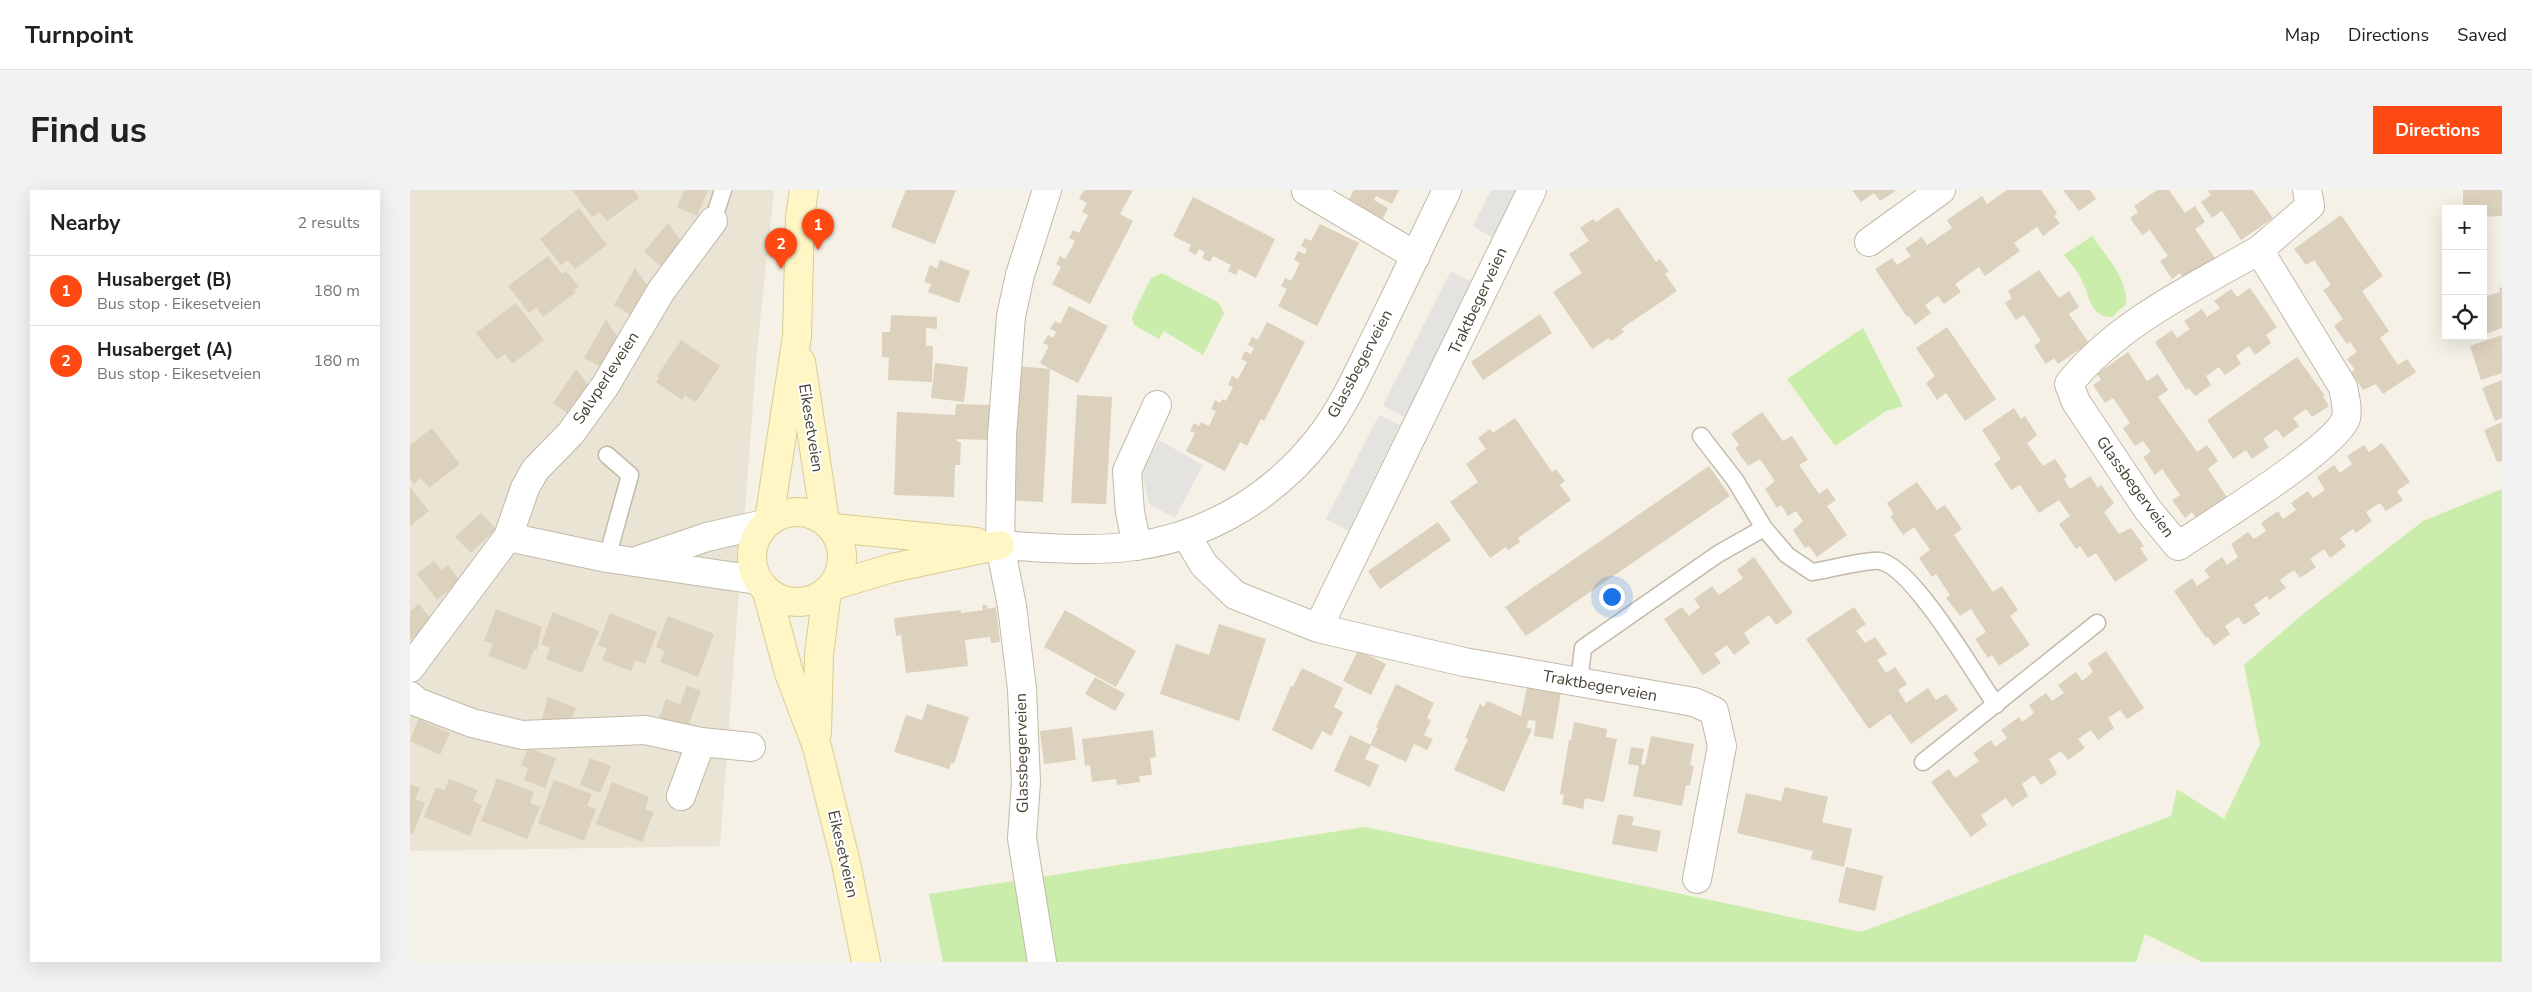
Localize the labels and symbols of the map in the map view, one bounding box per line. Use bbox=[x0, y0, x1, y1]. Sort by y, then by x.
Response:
pin: 1 bbox=[802, 209, 834, 250]
pin: 2 bbox=[765, 228, 797, 269]
street label: Traktbegerveien bbox=[1444, 244, 1512, 358]
street label: Glassbegerveien bbox=[1322, 306, 1398, 422]
street label: Sølvperleveien bbox=[568, 328, 644, 428]
street label: Eikesetveien bbox=[793, 382, 829, 474]
street label: Glassbegerveien bbox=[2091, 432, 2179, 542]
your location bbox=[1599, 584, 1625, 610]
street label: Traktbegerveien bbox=[1541, 665, 1659, 707]
street label: Glassbegerveien bbox=[1010, 693, 1034, 813]
street label: Eikesetveien bbox=[822, 808, 864, 900]

